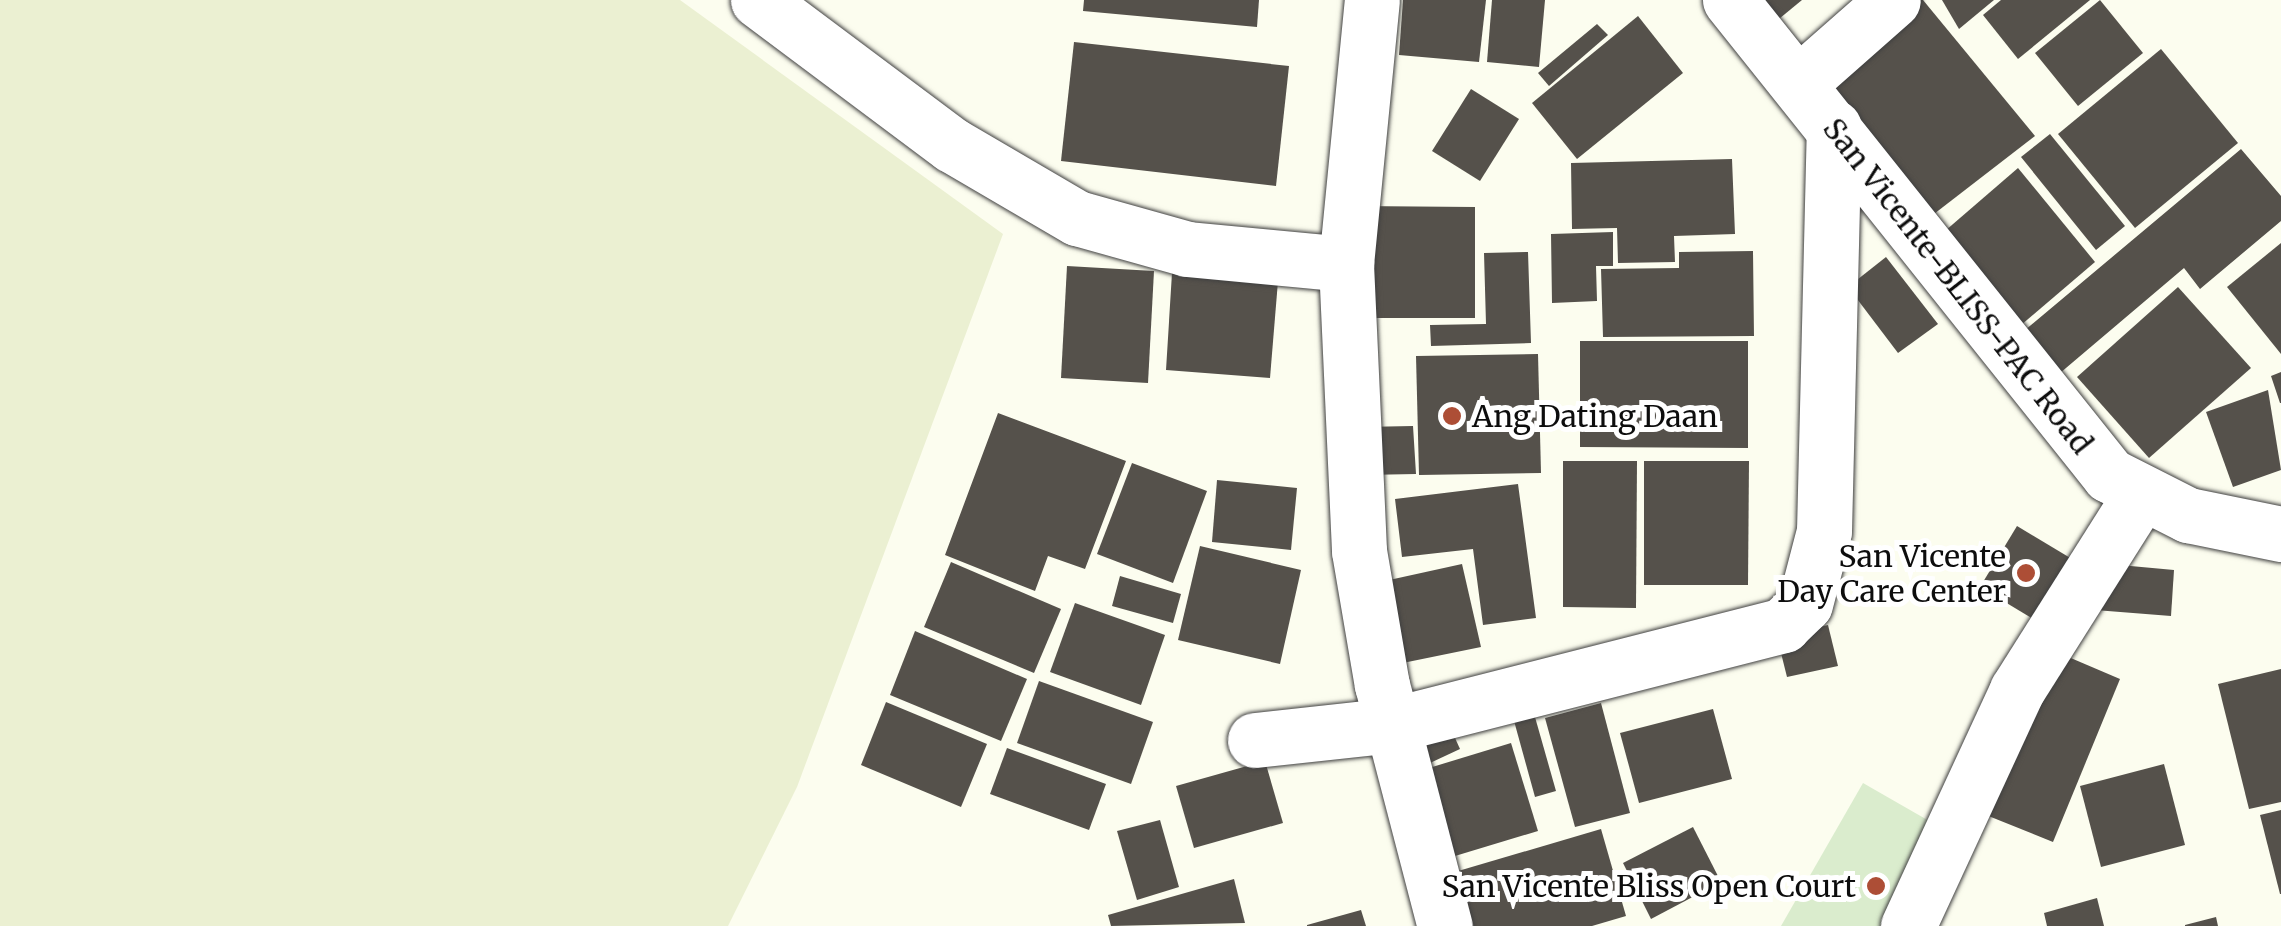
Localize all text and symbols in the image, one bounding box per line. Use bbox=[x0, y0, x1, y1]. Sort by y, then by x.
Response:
street label: San Vicente-BLISS-PAC Road bbox=[1816, 111, 2100, 461]
place label: Ang Dating Daan bbox=[1472, 398, 1718, 434]
marker: Ang Dating Daan bbox=[1441, 405, 1463, 427]
place label: San Vicente Day Care Center bbox=[1777, 538, 2006, 608]
marker: San Vicente Day Care Center bbox=[2015, 562, 2037, 584]
place label: San Vicente Bliss Open Court bbox=[1441, 868, 1856, 904]
marker: San Vicente Bliss Open Court bbox=[1865, 875, 1887, 897]

